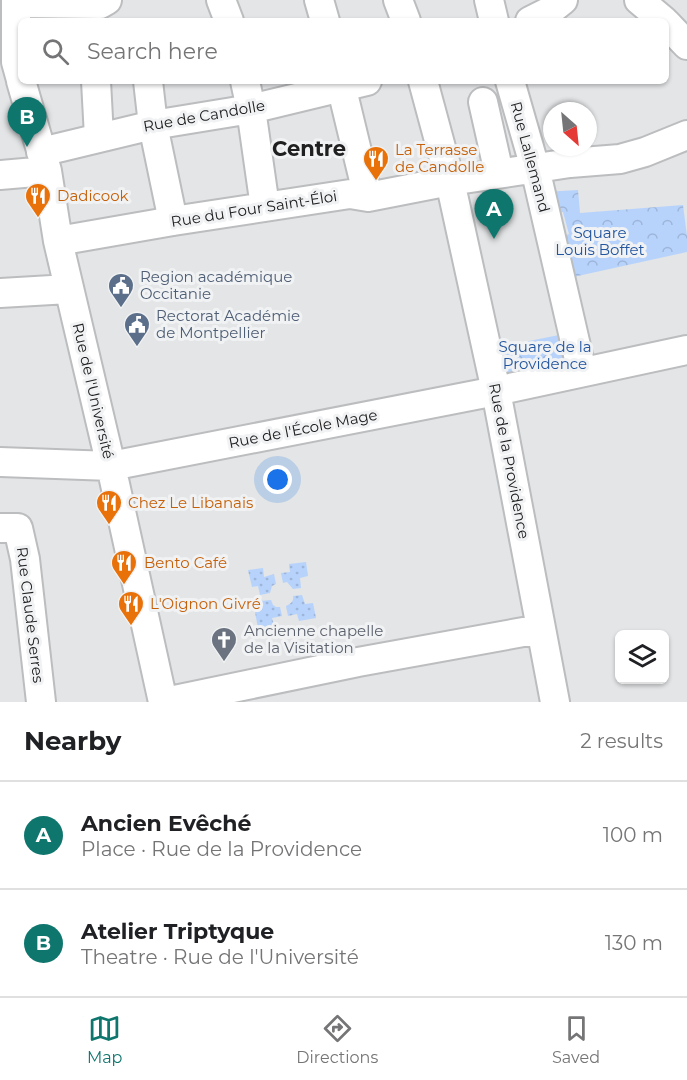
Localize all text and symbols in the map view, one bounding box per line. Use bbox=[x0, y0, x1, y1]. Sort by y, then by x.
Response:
search box bbox=[18, 18, 669, 84]
icon: search bbox=[39, 35, 72, 68]
text: Search here bbox=[87, 38, 218, 65]
street label: Rue de Candolle bbox=[142, 95, 266, 136]
pin: B bbox=[8, 98, 46, 147]
street label: Rue Lallemand bbox=[507, 99, 554, 214]
north arrow bbox=[543, 102, 597, 156]
district label: Centre bbox=[272, 136, 346, 161]
place label: La Terrasse de Candolle bbox=[395, 140, 484, 176]
restaurant icon: La Terrasse de Candolle bbox=[361, 144, 391, 182]
restaurant icon: Dadicook bbox=[23, 181, 53, 219]
place label: Dadicook bbox=[57, 186, 129, 205]
street label: Rue du Four Saint-Éloi bbox=[169, 186, 338, 231]
pin: A bbox=[474, 190, 514, 239]
park label: Square Louis Boffet bbox=[555, 223, 645, 259]
place label: Region académique Occitanie bbox=[140, 267, 292, 303]
public building icon: Region académique Occitanie bbox=[106, 271, 136, 309]
place label: Rectorat Académie de Montpellier bbox=[156, 306, 300, 342]
public building icon: Rectorat Académie de Montpellier bbox=[122, 310, 152, 348]
street label: Rue de l'Université bbox=[69, 321, 118, 461]
park label: Square de la Providence bbox=[498, 337, 592, 373]
street label: Rue de la Providence bbox=[485, 381, 534, 540]
street label: Rue de l'École Mage bbox=[227, 405, 379, 452]
your location bbox=[263, 465, 292, 494]
restaurant icon: Chez Le Libanais bbox=[94, 488, 124, 526]
place label: Chez Le Libanais bbox=[128, 493, 253, 512]
street label: Rue Claude Serres bbox=[13, 546, 48, 684]
restaurant icon: Bento Café bbox=[109, 548, 139, 586]
place label: Bento Café bbox=[144, 553, 227, 572]
restaurant icon: L'Oignon Givré bbox=[116, 589, 146, 627]
place label: L'Oignon Givré bbox=[150, 594, 261, 613]
place label: Ancienne chapelle de la Visitation bbox=[244, 621, 383, 657]
church icon: Ancienne chapelle de la Visitation bbox=[209, 625, 239, 663]
map controls bbox=[615, 630, 669, 684]
button: layers bbox=[615, 630, 669, 684]
text: Nearby bbox=[24, 725, 121, 757]
text: 2 results bbox=[580, 729, 663, 753]
text: Ancien Evêché bbox=[81, 810, 251, 837]
text: A bbox=[36, 823, 51, 847]
text: 100 m bbox=[603, 823, 663, 847]
text: Place · Rue de la Providence bbox=[81, 837, 362, 861]
text: Atelier Triptyque bbox=[81, 918, 274, 945]
text: B bbox=[36, 931, 51, 955]
text: 130 m bbox=[605, 931, 663, 955]
text: Theatre · Rue de l'Université bbox=[81, 945, 359, 969]
tab: Map bbox=[87, 1012, 122, 1067]
tab: Directions bbox=[296, 1012, 378, 1067]
tab: Saved bbox=[552, 1012, 600, 1067]

